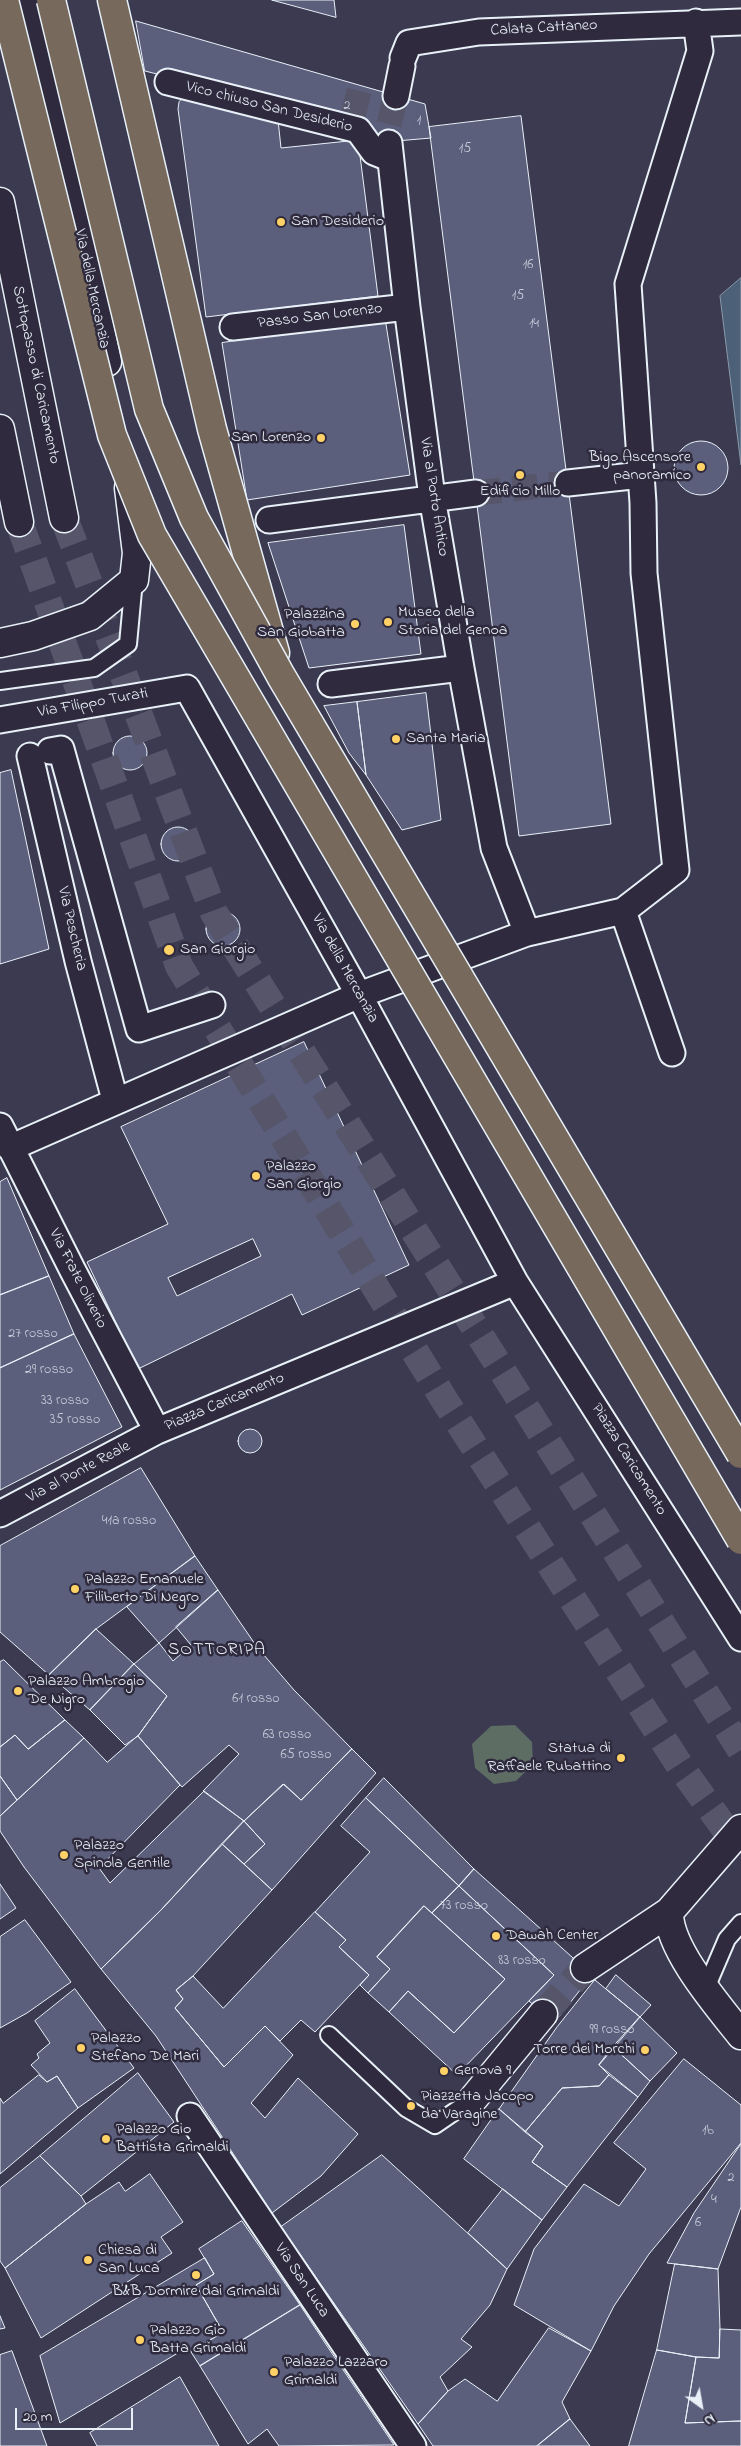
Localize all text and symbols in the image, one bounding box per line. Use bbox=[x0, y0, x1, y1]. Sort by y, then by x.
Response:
street label: Calata Cattaneo bbox=[490, 17, 598, 41]
street label: Vico chiuso San Desiderio bbox=[184, 78, 354, 138]
house number: 2 bbox=[344, 99, 350, 115]
house number: 1 bbox=[417, 114, 421, 130]
house number: 15 bbox=[459, 142, 471, 158]
place label: San Desiderio bbox=[291, 212, 384, 232]
marker: San Desiderio bbox=[275, 216, 287, 228]
street label: Via della Mercanzia bbox=[69, 227, 113, 351]
house number: 16 bbox=[523, 258, 533, 274]
street label: Sottopasso di Caricamento bbox=[7, 284, 63, 466]
house number: 15 bbox=[512, 289, 524, 305]
street label: Passo San Lorenzo bbox=[256, 300, 384, 334]
house number: 14 bbox=[529, 317, 539, 333]
place label: San Lorenzo bbox=[231, 428, 311, 448]
marker: San Lorenzo bbox=[315, 432, 327, 444]
street label: Via al Porto Antico bbox=[414, 436, 452, 558]
place label: Bigo Ascensore panoramico bbox=[589, 448, 691, 486]
marker: Bigo Ascensore panoramico bbox=[695, 461, 707, 473]
marker: Edificio Millo bbox=[514, 469, 526, 481]
place label: Edificio Millo bbox=[480, 482, 560, 502]
place label: Museo della Storia del Genoa bbox=[398, 603, 507, 641]
place label: Palazzina San Giobatta bbox=[257, 605, 345, 643]
marker: Museo della Storia del Genoa bbox=[382, 616, 394, 628]
marker: Palazzina San Giobatta bbox=[349, 618, 361, 630]
street label: Via Filippo Turati bbox=[36, 685, 150, 723]
place label: Santa Maria bbox=[406, 729, 486, 749]
marker: Santa Maria bbox=[390, 733, 402, 745]
street label: Via Pescheria bbox=[52, 885, 90, 973]
street label: Via della Mercanzia bbox=[306, 911, 382, 1027]
place label: San Giorgio bbox=[180, 940, 255, 960]
marker: San Giorgio bbox=[162, 943, 176, 957]
place label: Palazzo San Giorgio bbox=[266, 1157, 341, 1195]
marker: Palazzo San Giorgio bbox=[250, 1170, 262, 1182]
street label: Via Frate Oliverio bbox=[44, 1226, 110, 1332]
house number: 27 rosso bbox=[8, 1327, 58, 1343]
house number: 29 rosso bbox=[25, 1363, 73, 1379]
street label: Piazza Caricamento bbox=[162, 1369, 288, 1437]
house number: 33 rosso bbox=[41, 1394, 89, 1410]
street label: Piazza Caricamento bbox=[586, 1401, 670, 1519]
house number: 35 rosso bbox=[50, 1413, 100, 1429]
street label: Via al Ponte Reale bbox=[24, 1438, 134, 1508]
house number: 41a rosso bbox=[102, 1514, 156, 1530]
place label: Palazzo Emanuele Filiberto Di Negro bbox=[85, 1570, 204, 1608]
marker: Palazzo Emanuele Filiberto Di Negro bbox=[69, 1583, 81, 1595]
district label: SOTTORIPA bbox=[167, 1640, 267, 1662]
place label: Palazzo Ambrogio De Nigro bbox=[28, 1672, 144, 1710]
marker: Palazzo Ambrogio De Nigro bbox=[12, 1685, 24, 1697]
house number: 61 rosso bbox=[232, 1692, 280, 1708]
house number: 63 rosso bbox=[263, 1728, 311, 1744]
place label: Statua di Raffaele Rubattino bbox=[487, 1739, 611, 1777]
house number: 65 rosso bbox=[281, 1748, 331, 1764]
marker: Statua di Raffaele Rubattino bbox=[615, 1752, 627, 1764]
place label: Palazzo Spinola Gentile bbox=[74, 1836, 170, 1874]
marker: Palazzo Spinola Gentile bbox=[58, 1849, 70, 1861]
house number: 73 rosso bbox=[440, 1899, 488, 1915]
place label: Dawah Center bbox=[506, 1926, 598, 1946]
marker: Dawah Center bbox=[490, 1930, 502, 1942]
house number: 83 rosso bbox=[498, 1954, 546, 1970]
house number: 99 rosso bbox=[589, 2023, 635, 2039]
place label: Palazzo Stefano De Mari bbox=[91, 2029, 199, 2067]
place label: Torre dei Morchi bbox=[533, 2040, 635, 2060]
marker: Palazzo Stefano De Mari bbox=[75, 2042, 87, 2054]
marker: Torre dei Morchi bbox=[639, 2044, 651, 2056]
place label: Genova 9 bbox=[454, 2061, 511, 2081]
marker: Genova 9 bbox=[438, 2065, 450, 2077]
place label: Piazzetta Jacopo da Varagine bbox=[421, 2087, 534, 2125]
marker: Piazzetta Jacopo da Varagine bbox=[405, 2100, 417, 2112]
place label: Palazzo Gio Battista Grimaldi bbox=[116, 2120, 229, 2158]
house number: 1b bbox=[702, 2124, 714, 2140]
marker: Palazzo Gio Battista Grimaldi bbox=[100, 2133, 112, 2145]
house number: 2 bbox=[728, 2171, 734, 2187]
house number: 4 bbox=[711, 2193, 717, 2209]
house number: 6 bbox=[695, 2216, 701, 2232]
street label: Via San Luca bbox=[269, 2240, 333, 2322]
place label: Chiesa di San Luca bbox=[98, 2241, 160, 2279]
marker: Chiesa di San Luca bbox=[82, 2254, 94, 2266]
marker: B&B Dormire dai Grimaldi bbox=[190, 2269, 202, 2281]
place label: B&B Dormire dai Grimaldi bbox=[112, 2282, 280, 2302]
place label: Palazzo Gio Batta Grimaldi bbox=[150, 2321, 246, 2359]
marker: Palazzo Gio Batta Grimaldi bbox=[134, 2334, 146, 2346]
place label: Palazzo Lazzaro Grimaldi bbox=[284, 2353, 388, 2391]
marker: Palazzo Lazzaro Grimaldi bbox=[268, 2366, 280, 2378]
north arrow bbox=[676, 2381, 726, 2431]
scale bar bbox=[18, 2398, 135, 2430]
text: 20 m bbox=[23, 2406, 52, 2428]
text: N bbox=[700, 2408, 719, 2431]

